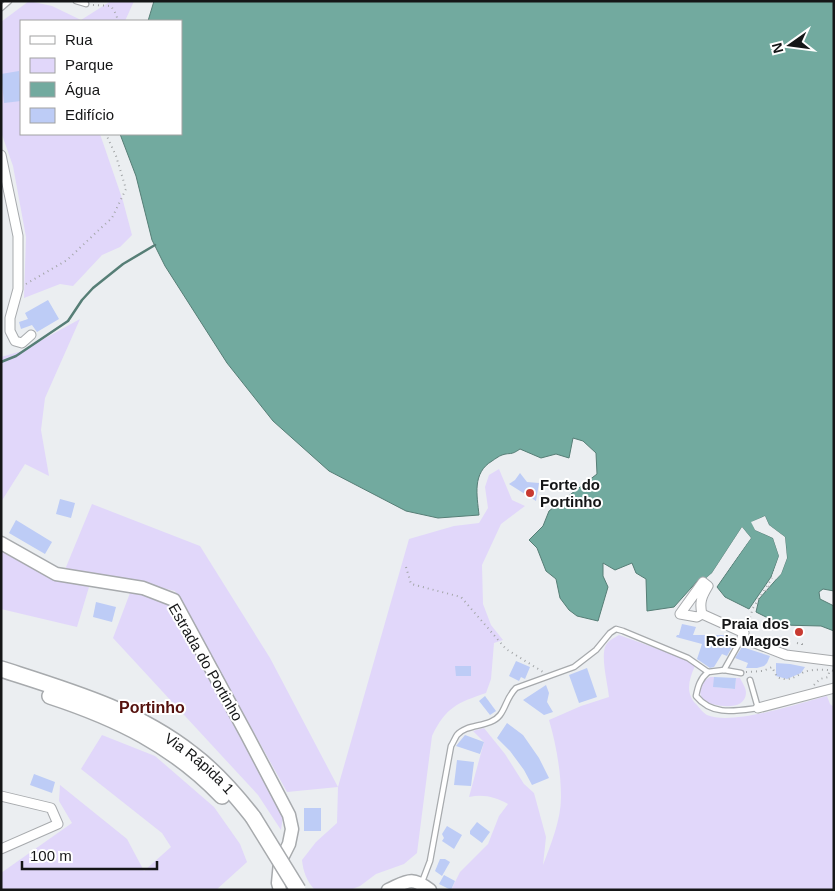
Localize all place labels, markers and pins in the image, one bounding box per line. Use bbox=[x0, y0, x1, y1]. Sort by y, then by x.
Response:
place label: Forte do Portinho bbox=[540, 476, 602, 510]
marker: Forte do Portinho bbox=[524, 487, 536, 499]
place label: Praia dos Reis Magos bbox=[706, 615, 789, 649]
marker: Praia dos Reis Magos bbox=[793, 626, 805, 638]

